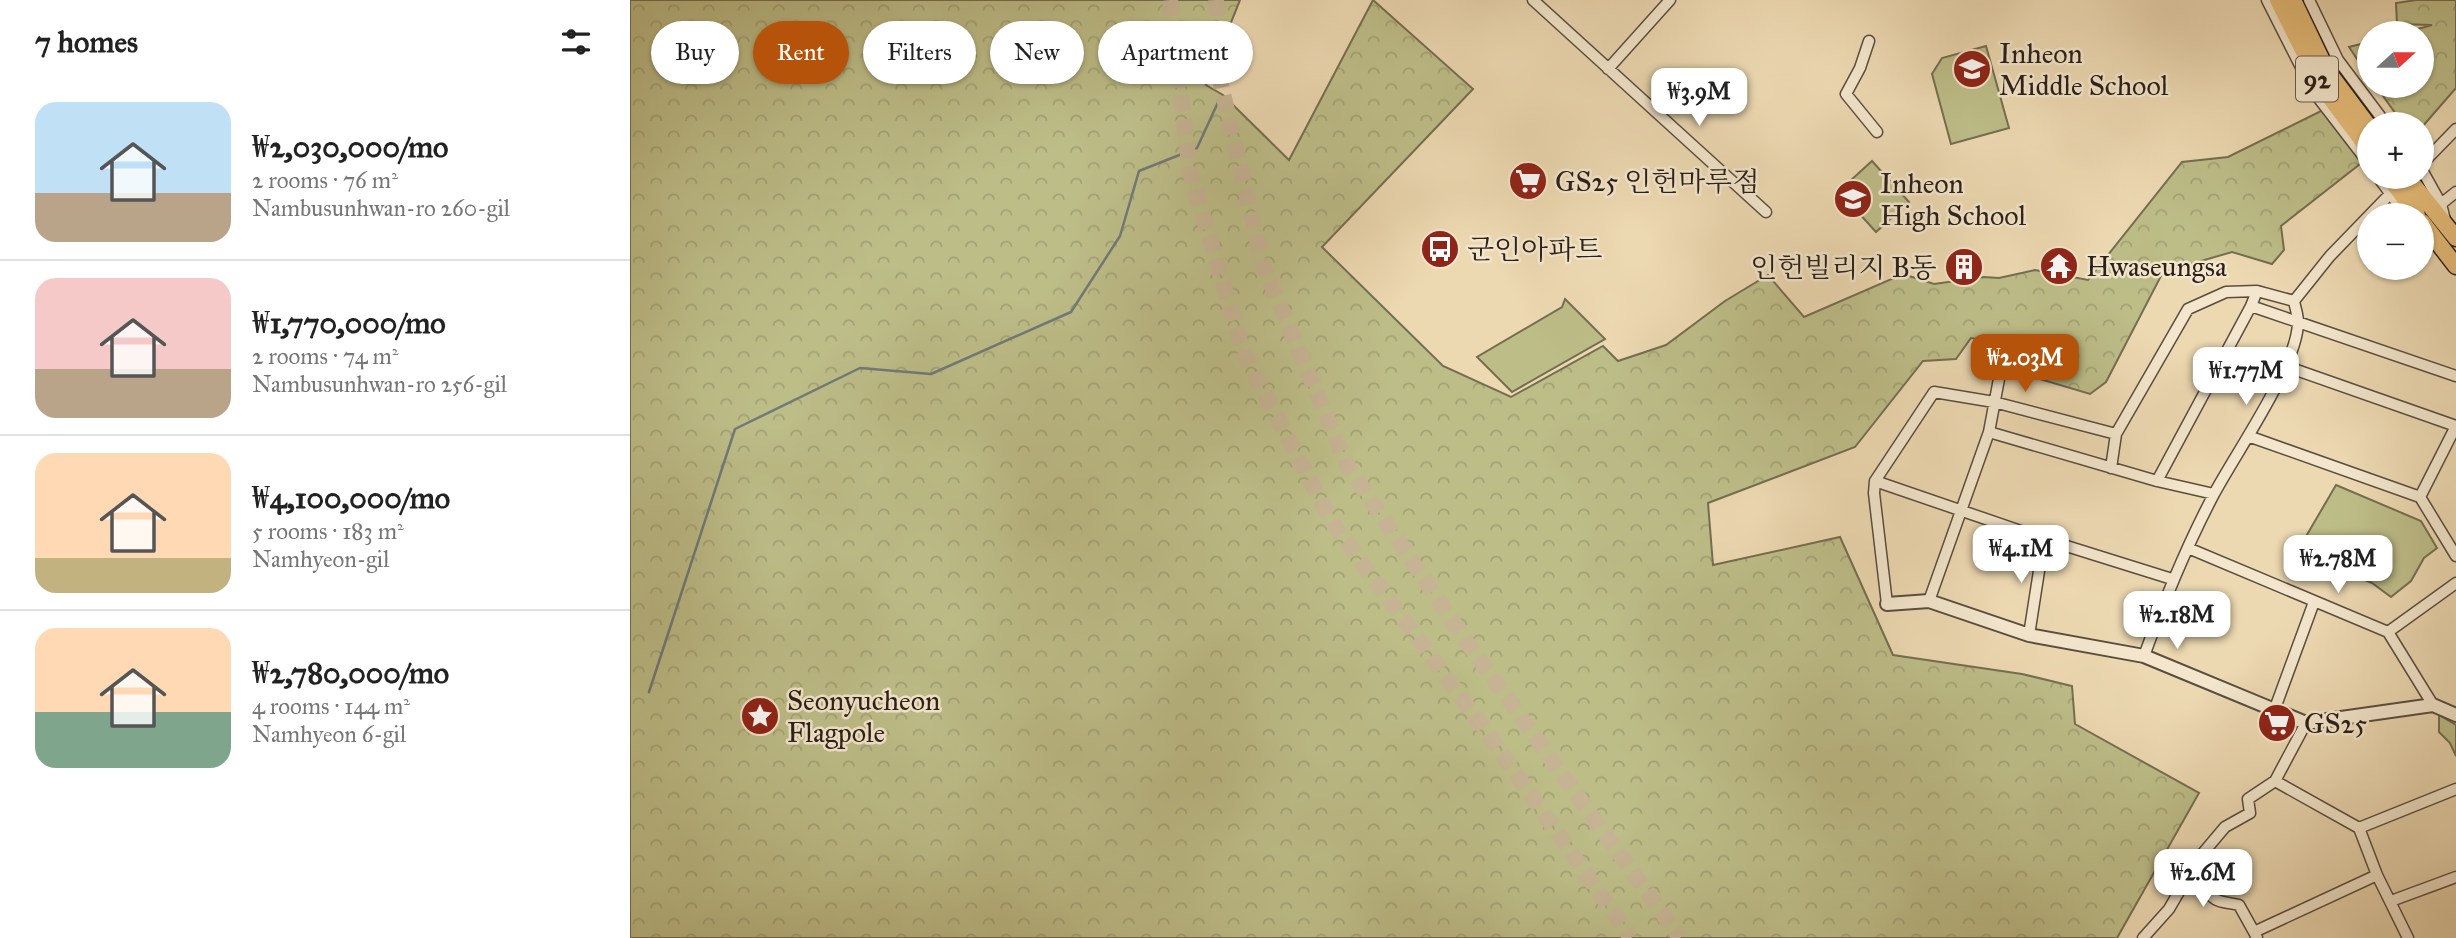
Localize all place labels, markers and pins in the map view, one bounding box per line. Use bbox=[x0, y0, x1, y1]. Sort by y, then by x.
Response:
place label: Inheon Middle School bbox=[1999, 36, 2169, 103]
school or university icon: Inheon Middle School bbox=[1951, 48, 1993, 90]
pin: ₩3.9M bbox=[1650, 68, 1748, 128]
supermarket icon: GS25 인헌마루점 bbox=[1507, 160, 1549, 202]
place label: GS25 인헌마루점 bbox=[1555, 164, 1759, 199]
place label: Inheon High School bbox=[1880, 166, 2026, 233]
school or university icon: Inheon High School bbox=[1832, 178, 1874, 220]
bus stop icon: 군인아파트 bbox=[1419, 228, 1461, 270]
place label: 군인아파트 bbox=[1467, 232, 1602, 267]
temple icon: Hwaseungsa bbox=[2038, 245, 2080, 287]
building icon: 인헌빌리지 B동 bbox=[1943, 246, 1985, 288]
place label: Hwaseungsa bbox=[2086, 249, 2227, 284]
place label: 인헌빌리지 B동 bbox=[1750, 250, 1937, 285]
pin: ₩2.03M bbox=[1968, 334, 2082, 394]
pin: ₩1.77M bbox=[2189, 348, 2303, 407]
pin: ₩4.1M bbox=[1972, 526, 2070, 585]
pin: ₩2.78M bbox=[2281, 536, 2395, 595]
pin: ₩2.18M bbox=[2120, 592, 2234, 651]
place label: Seonyucheon Flagpole bbox=[787, 683, 940, 750]
place icon: Seonyucheon Flagpole bbox=[739, 695, 781, 737]
supermarket icon: GS25 bbox=[2256, 702, 2298, 744]
place label: GS25 bbox=[2304, 706, 2367, 741]
pin: ₩2.6M bbox=[2154, 850, 2252, 909]

